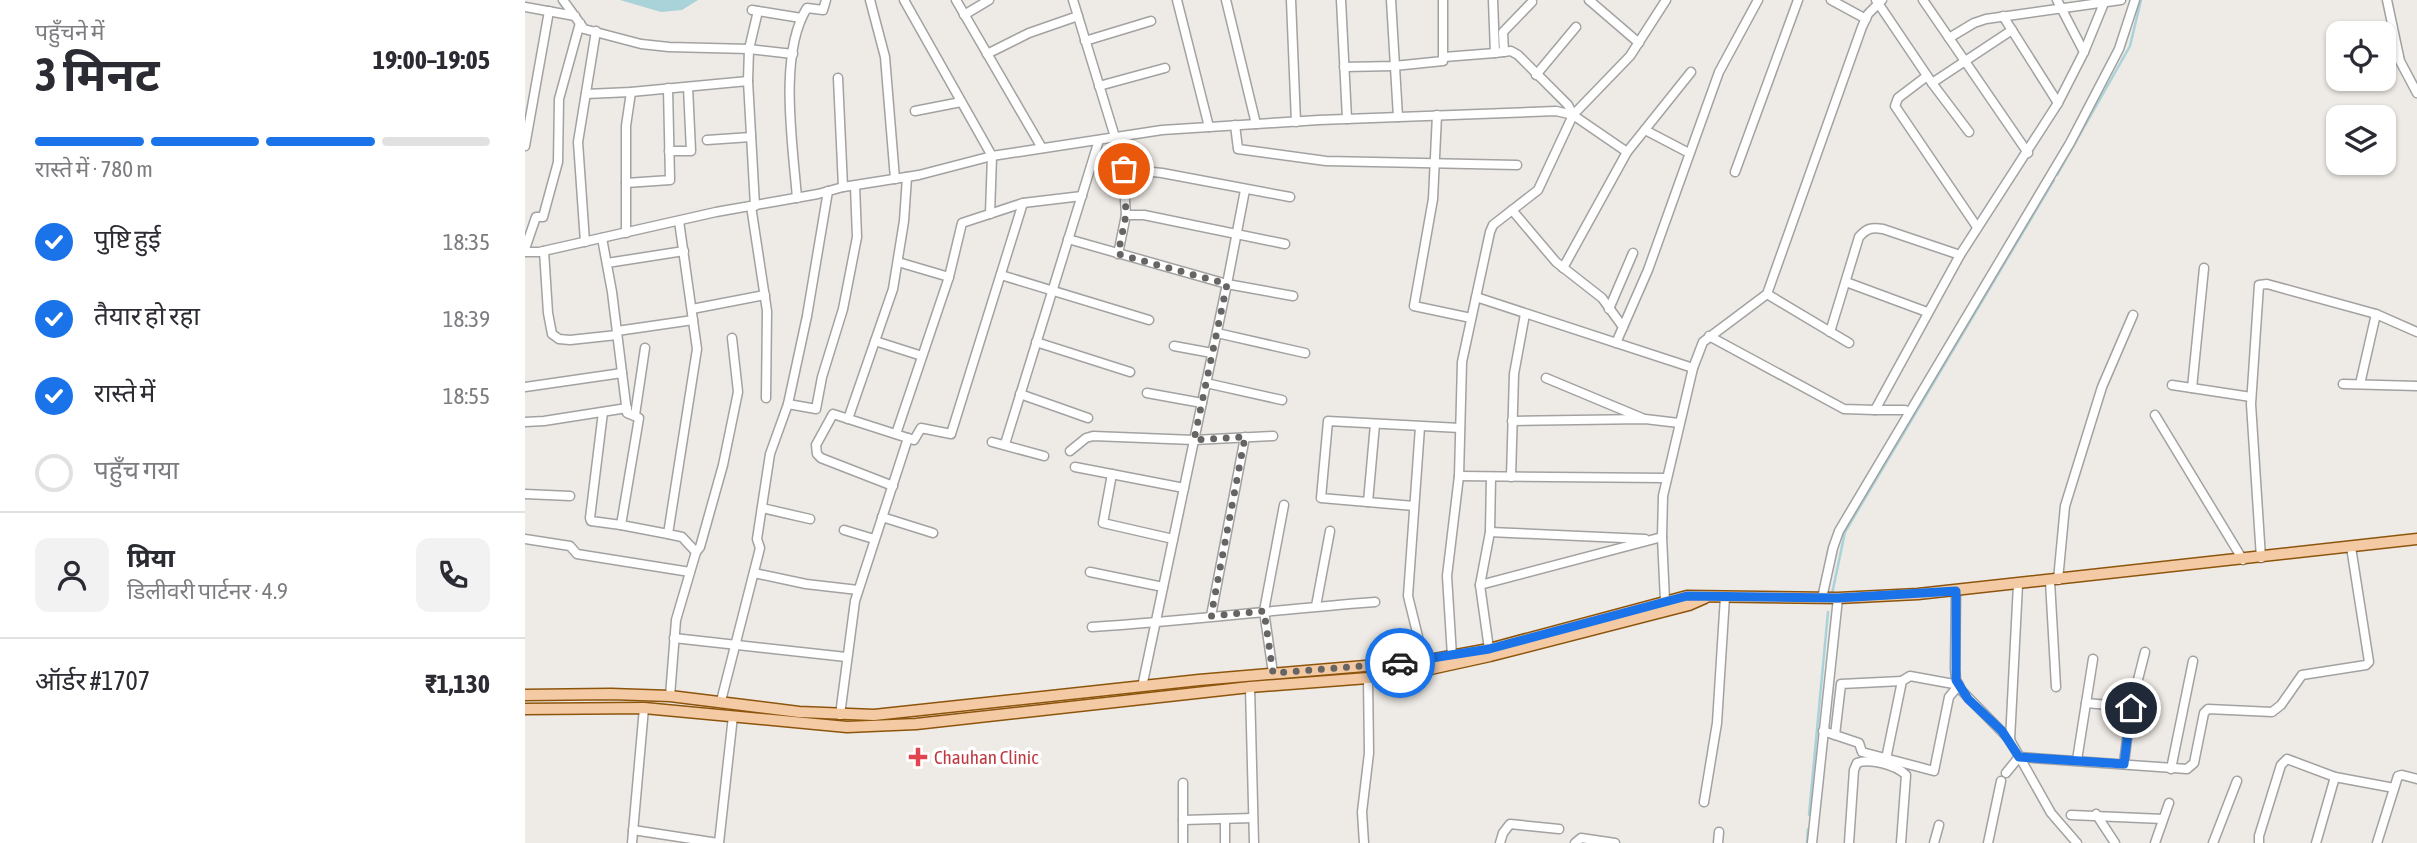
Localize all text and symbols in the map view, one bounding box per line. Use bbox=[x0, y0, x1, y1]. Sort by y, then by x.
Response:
text: पहुँचने में bbox=[35, 19, 105, 45]
map controls bbox=[2326, 21, 2396, 175]
button: locate bbox=[2326, 21, 2396, 91]
text: 19:00–19:05 bbox=[373, 45, 490, 75]
text: 3 मिनट bbox=[35, 48, 159, 101]
button: layers bbox=[2326, 105, 2396, 175]
pin bbox=[1094, 139, 1154, 199]
icon: bag bbox=[1105, 150, 1143, 188]
text: रास्ते में · 780 m bbox=[35, 156, 153, 182]
icon: check bbox=[35, 223, 73, 261]
text: पुष्टि हुई bbox=[94, 224, 161, 254]
text: 18:35 bbox=[443, 229, 490, 255]
icon: check bbox=[35, 300, 73, 338]
text: तैयार हो रहा bbox=[94, 301, 200, 331]
text: 18:39 bbox=[443, 306, 490, 332]
icon: check bbox=[35, 377, 73, 415]
text: रास्ते में bbox=[94, 378, 155, 408]
text: 18:55 bbox=[443, 383, 490, 409]
text: पहुँच गया bbox=[94, 455, 179, 485]
button: person bbox=[35, 538, 109, 612]
button: phone bbox=[416, 538, 490, 612]
text: प्रिया bbox=[127, 543, 175, 573]
text: डिलीवरी पार्टनर · 4.9 bbox=[127, 578, 288, 604]
courier bbox=[1365, 628, 1435, 698]
icon: car bbox=[1381, 644, 1419, 682]
text: ऑर्डर #1707 bbox=[35, 666, 150, 696]
text: ₹1,130 bbox=[425, 669, 490, 699]
pin bbox=[2101, 678, 2161, 738]
icon: home bbox=[2112, 689, 2150, 727]
place label: Chauhan Clinic bbox=[934, 746, 1039, 768]
marker: Chauhan Clinic bbox=[908, 747, 928, 767]

